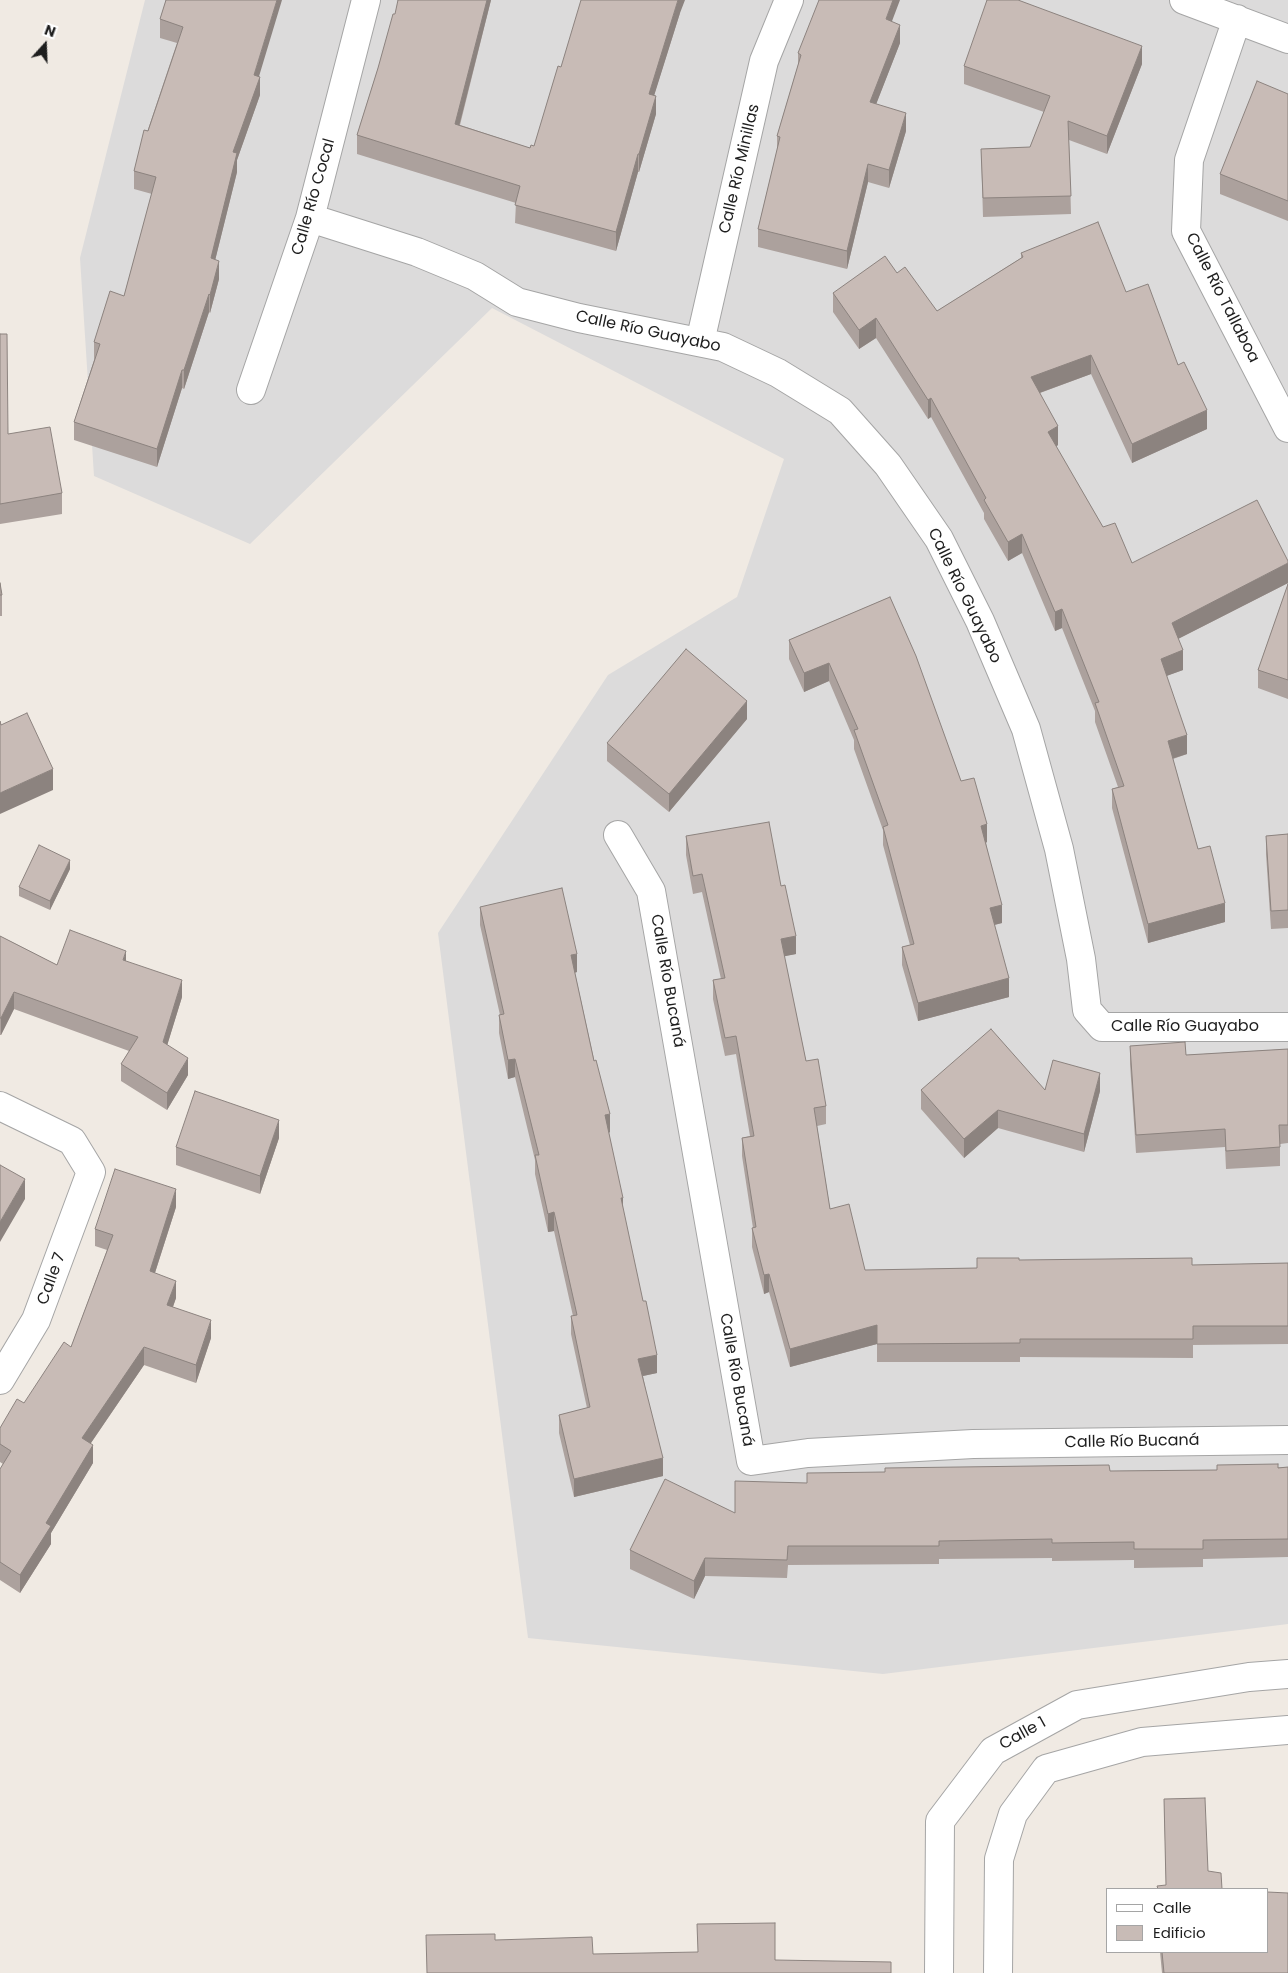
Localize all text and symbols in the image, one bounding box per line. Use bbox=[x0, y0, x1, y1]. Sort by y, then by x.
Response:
north arrow bbox=[20, 20, 70, 70]
text: N bbox=[42, 20, 58, 42]
street label: Calle Río Minillas bbox=[716, 102, 764, 236]
street label: Calle Río Cocal bbox=[288, 136, 340, 258]
street label: Calle Río Tallaboa bbox=[1181, 230, 1263, 366]
street label: Calle Río Guayabo bbox=[574, 307, 722, 357]
street label: Calle Río Guayabo bbox=[923, 525, 1005, 667]
street label: Calle Río Bucaná bbox=[646, 913, 688, 1049]
street label: Calle Río Guayabo bbox=[1111, 1017, 1259, 1037]
street label: Calle 7 bbox=[34, 1250, 70, 1308]
street label: Calle Río Bucaná bbox=[715, 1312, 757, 1448]
street label: Calle Río Bucaná bbox=[1064, 1431, 1200, 1453]
street label: Calle 1 bbox=[996, 1713, 1050, 1755]
legend bbox=[1106, 1888, 1268, 1953]
text: Calle bbox=[1153, 1897, 1191, 1918]
text: Edificio bbox=[1153, 1922, 1206, 1943]

